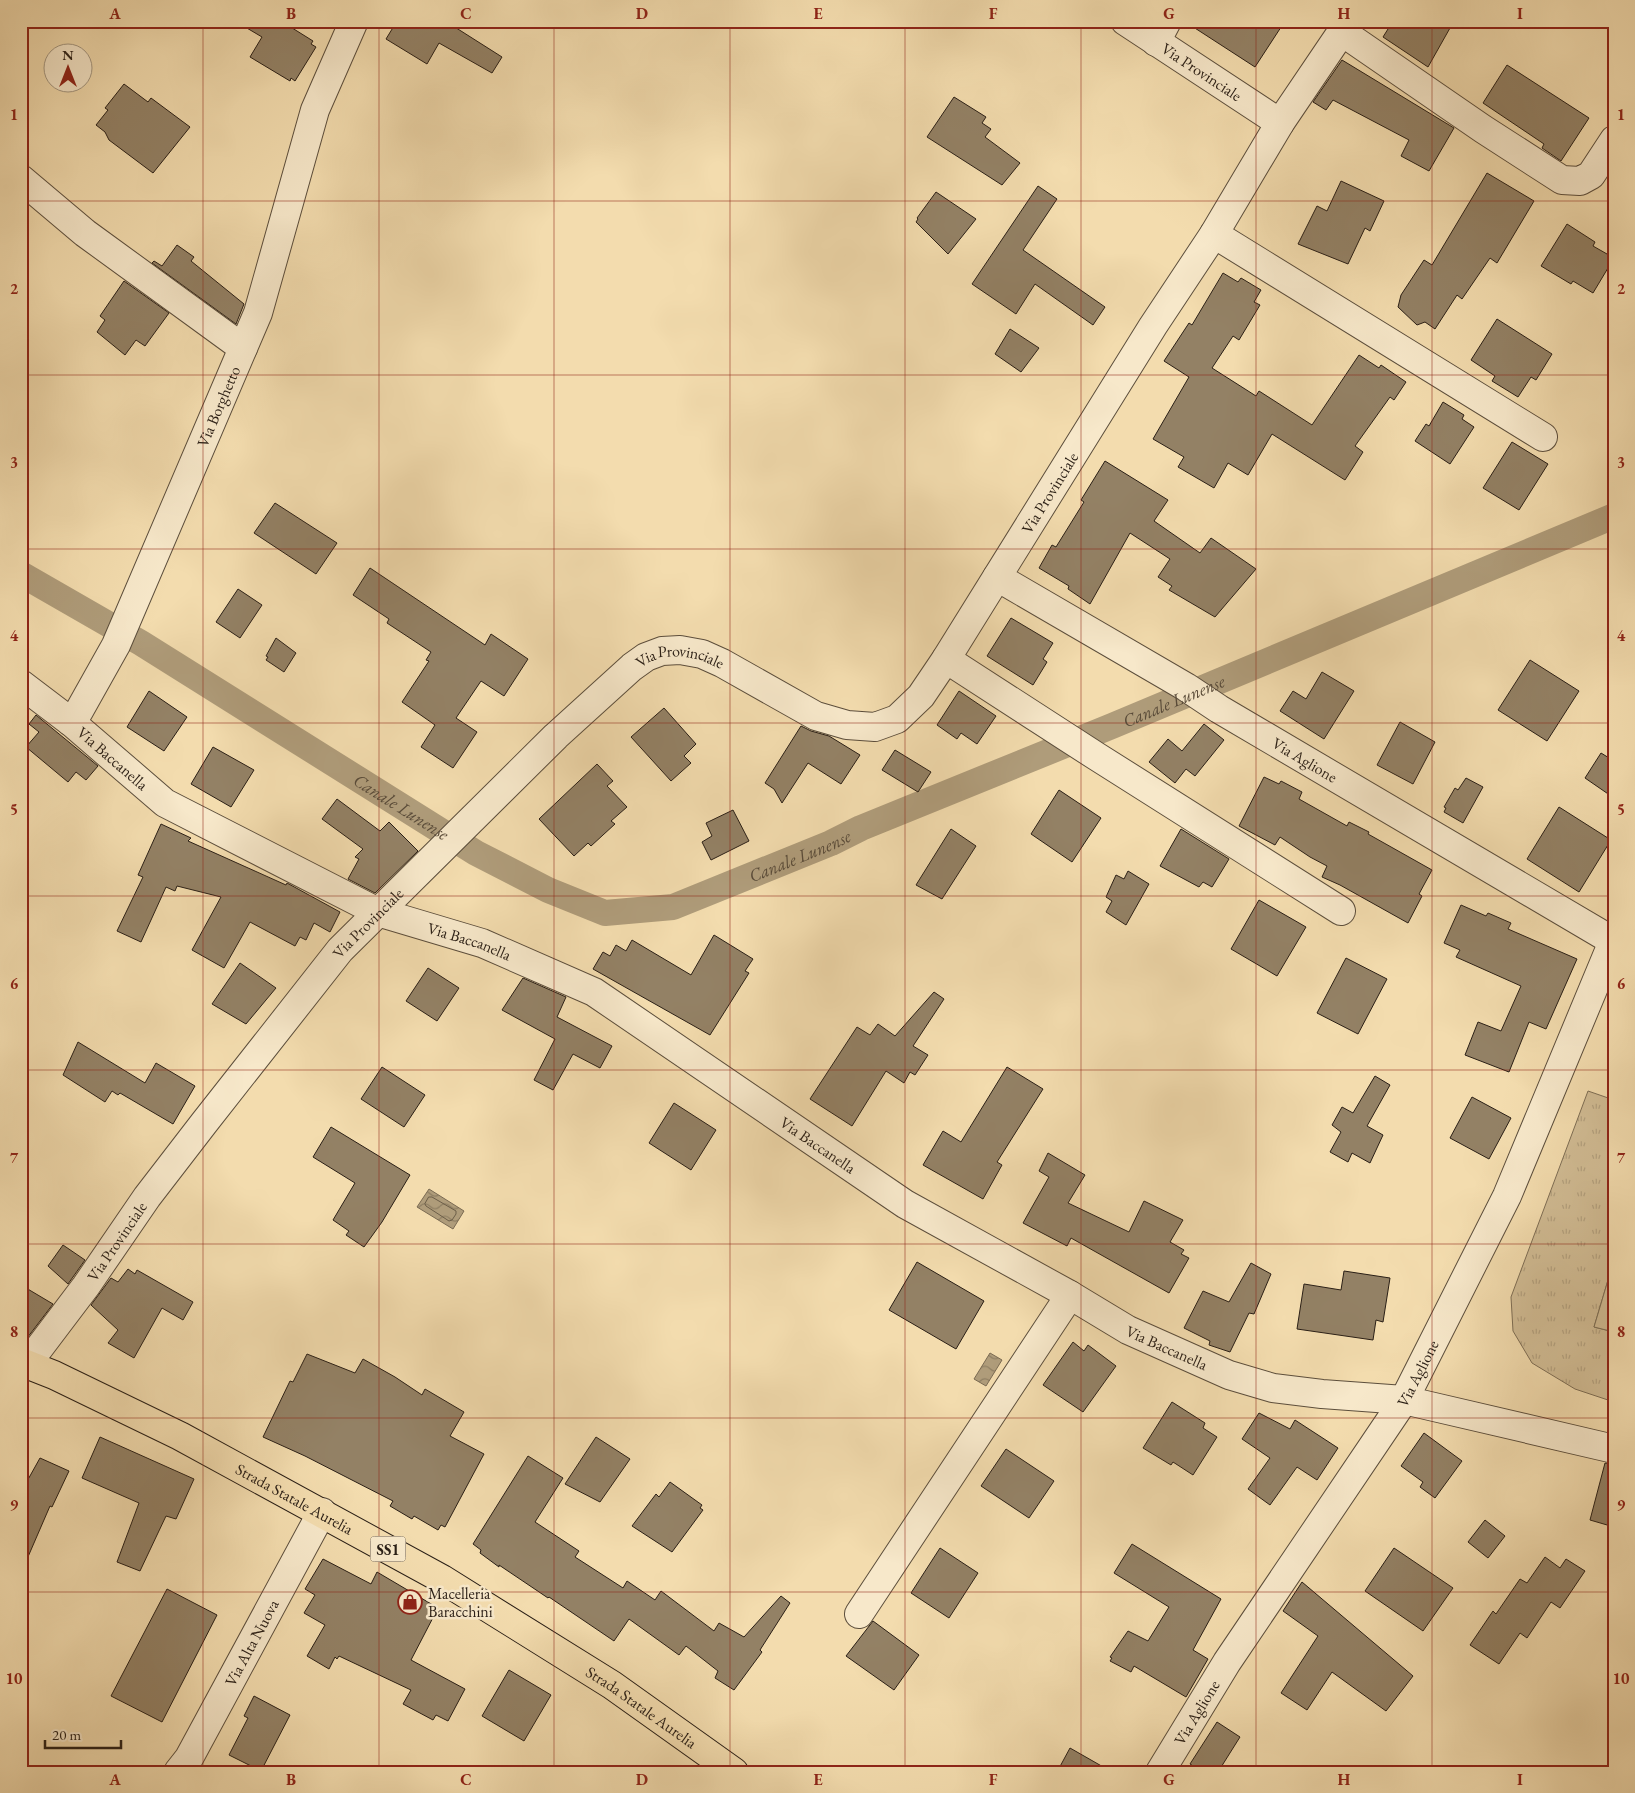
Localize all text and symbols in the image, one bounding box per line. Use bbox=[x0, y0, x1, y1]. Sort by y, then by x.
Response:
text: A bbox=[108, 3, 121, 24]
text: B bbox=[286, 3, 296, 24]
text: C bbox=[460, 3, 472, 24]
text: D bbox=[636, 3, 648, 24]
text: E bbox=[813, 3, 823, 24]
text: F bbox=[989, 3, 998, 24]
text: G bbox=[1163, 3, 1175, 24]
text: H bbox=[1338, 3, 1351, 24]
text: I bbox=[1517, 3, 1523, 24]
street label: Via Provinciale bbox=[1158, 37, 1246, 106]
north arrow bbox=[42, 42, 92, 92]
text: N bbox=[62, 46, 74, 64]
text: 1 bbox=[10, 104, 18, 125]
text: 1 bbox=[1617, 104, 1625, 125]
text: 2 bbox=[10, 278, 19, 299]
text: 2 bbox=[1617, 278, 1626, 299]
street label: Via Borghetto bbox=[192, 362, 245, 450]
street label: Via Provinciale bbox=[1016, 448, 1083, 537]
text: 3 bbox=[10, 452, 18, 473]
text: 3 bbox=[1617, 452, 1625, 473]
text: 4 bbox=[10, 625, 19, 646]
text: 4 bbox=[1617, 625, 1626, 646]
street label: Via Provinciale bbox=[631, 640, 728, 673]
water label: Canale Lunense bbox=[1119, 668, 1229, 732]
street label: Via Baccanella bbox=[73, 722, 153, 795]
street label: Via Aglione bbox=[1268, 732, 1341, 787]
water label: Canale Lunense bbox=[350, 768, 454, 845]
text: 5 bbox=[10, 799, 18, 820]
text: 5 bbox=[1617, 799, 1625, 820]
water label: Canale Lunense bbox=[745, 823, 855, 887]
street label: Via Provinciale bbox=[327, 883, 408, 962]
street label: Via Baccanella bbox=[425, 917, 515, 965]
text: 6 bbox=[10, 973, 19, 994]
text: 6 bbox=[1617, 973, 1626, 994]
street label: Via Baccanella bbox=[776, 1111, 861, 1178]
text: 7 bbox=[10, 1147, 19, 1168]
text: 7 bbox=[1617, 1147, 1626, 1168]
street label: Via Provinciale bbox=[82, 1197, 151, 1285]
street label: Via Baccanella bbox=[1123, 1320, 1212, 1375]
text: 8 bbox=[10, 1321, 18, 1342]
text: 8 bbox=[1617, 1321, 1625, 1342]
street label: Via Aglione bbox=[1392, 1336, 1443, 1411]
street label: Strada Statale Aurelia bbox=[232, 1458, 358, 1539]
text: 9 bbox=[10, 1494, 19, 1515]
text: 9 bbox=[1617, 1494, 1626, 1515]
road number: SS1 bbox=[370, 1536, 406, 1562]
place label: Macelleria Baracchini bbox=[428, 1583, 493, 1622]
shop icon: Macelleria Baracchini bbox=[397, 1589, 423, 1615]
street label: Via Alta Nuova bbox=[219, 1595, 284, 1690]
street label: Strada Statale Aurelia bbox=[582, 1661, 702, 1753]
text: 10 bbox=[6, 1668, 23, 1689]
text: 10 bbox=[1613, 1668, 1630, 1689]
street label: Via Aglione bbox=[1169, 1676, 1224, 1749]
scale bar bbox=[45, 1718, 121, 1750]
text: 20 m bbox=[52, 1725, 81, 1744]
text: A bbox=[108, 1769, 121, 1790]
text: B bbox=[286, 1769, 296, 1790]
text: C bbox=[460, 1769, 472, 1790]
text: D bbox=[636, 1769, 648, 1790]
text: E bbox=[813, 1769, 823, 1790]
text: F bbox=[989, 1769, 998, 1790]
text: G bbox=[1163, 1769, 1175, 1790]
text: H bbox=[1338, 1769, 1351, 1790]
text: I bbox=[1517, 1769, 1523, 1790]

